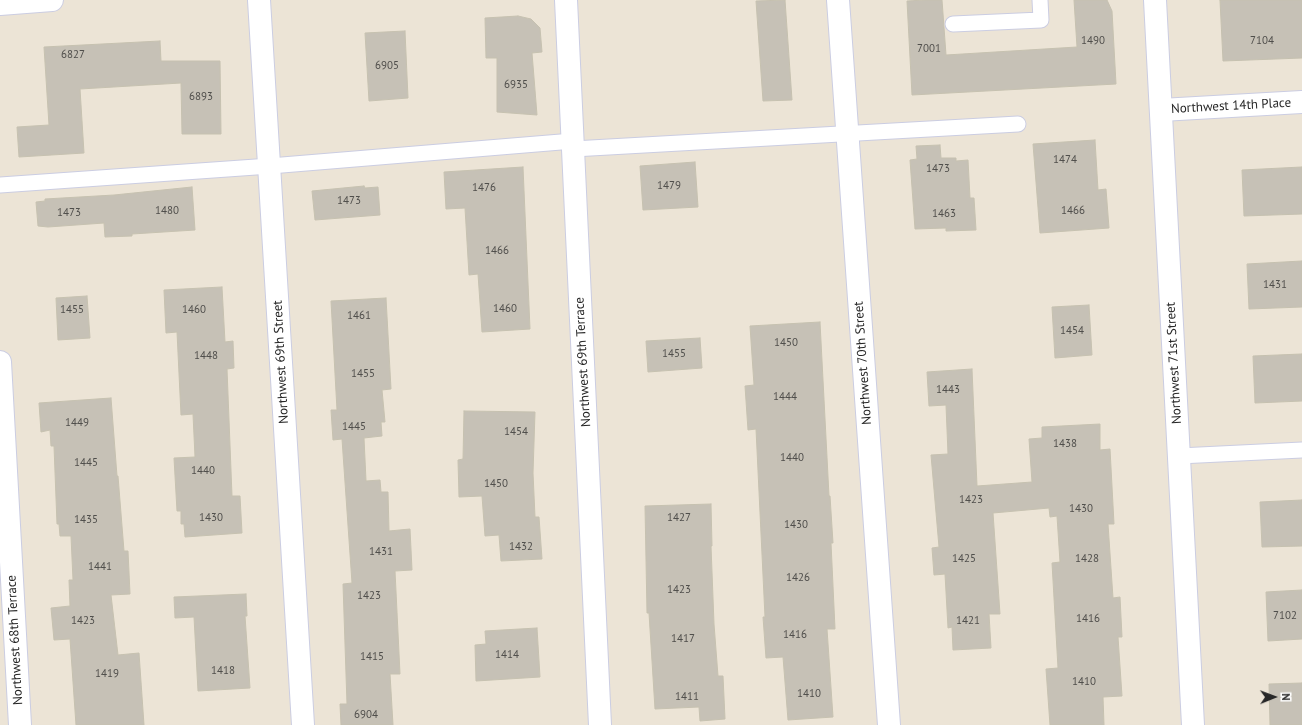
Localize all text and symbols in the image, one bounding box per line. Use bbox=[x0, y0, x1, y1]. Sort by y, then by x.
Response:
house number: 1490 bbox=[1081, 34, 1105, 48]
house number: 7104 bbox=[1250, 34, 1274, 48]
house number: 7001 bbox=[917, 42, 941, 56]
house number: 6827 bbox=[61, 48, 85, 62]
house number: 6905 bbox=[375, 59, 399, 73]
house number: 6935 bbox=[504, 78, 528, 92]
house number: 6893 bbox=[189, 90, 213, 104]
street label: Northwest 14th Place bbox=[1171, 95, 1291, 117]
house number: 1474 bbox=[1053, 153, 1077, 167]
house number: 1473 bbox=[926, 162, 950, 176]
house number: 1479 bbox=[657, 179, 681, 193]
house number: 1476 bbox=[472, 181, 496, 195]
house number: 1473 bbox=[337, 194, 361, 208]
house number: 1480 bbox=[155, 204, 179, 218]
house number: 1466 bbox=[1061, 204, 1085, 218]
house number: 1473 bbox=[57, 206, 81, 220]
house number: 1463 bbox=[932, 207, 956, 221]
house number: 1466 bbox=[485, 244, 509, 258]
house number: 1431 bbox=[1263, 278, 1287, 292]
street label: Northwest 69th Terrace bbox=[572, 297, 594, 427]
street label: Northwest 69th Street bbox=[270, 300, 292, 424]
street label: Northwest 70th Street bbox=[851, 301, 875, 425]
house number: 1460 bbox=[493, 302, 517, 316]
street label: Northwest 71st Street bbox=[1163, 302, 1185, 424]
house number: 1455 bbox=[60, 303, 84, 317]
house number: 1460 bbox=[182, 303, 206, 317]
house number: 1461 bbox=[347, 309, 371, 323]
house number: 1454 bbox=[1060, 324, 1084, 338]
house number: 1450 bbox=[774, 336, 798, 350]
house number: 1455 bbox=[662, 347, 686, 361]
house number: 1448 bbox=[194, 349, 218, 363]
house number: 1455 bbox=[351, 367, 375, 381]
house number: 1443 bbox=[936, 383, 960, 397]
house number: 1444 bbox=[773, 390, 797, 404]
house number: 1449 bbox=[65, 416, 89, 430]
house number: 1445 bbox=[342, 420, 366, 434]
house number: 1454 bbox=[504, 425, 528, 439]
house number: 1438 bbox=[1053, 437, 1077, 451]
house number: 1440 bbox=[780, 451, 804, 465]
house number: 1445 bbox=[74, 456, 98, 470]
house number: 1440 bbox=[191, 464, 215, 478]
house number: 1450 bbox=[484, 477, 508, 491]
house number: 1423 bbox=[959, 493, 983, 507]
house number: 1430 bbox=[1069, 502, 1093, 516]
house number: 1430 bbox=[199, 511, 223, 525]
house number: 1427 bbox=[667, 511, 691, 525]
house number: 1435 bbox=[74, 513, 98, 527]
house number: 1430 bbox=[784, 518, 808, 532]
house number: 1432 bbox=[509, 540, 533, 554]
house number: 1431 bbox=[369, 545, 393, 559]
house number: 1425 bbox=[952, 552, 976, 566]
house number: 1428 bbox=[1075, 552, 1099, 566]
house number: 1441 bbox=[88, 560, 112, 574]
house number: 1426 bbox=[786, 571, 810, 585]
street label: Northwest 68th Terrace bbox=[4, 575, 26, 705]
house number: 1423 bbox=[667, 583, 691, 597]
house number: 1423 bbox=[357, 589, 381, 603]
house number: 7102 bbox=[1273, 609, 1297, 623]
house number: 1416 bbox=[1076, 612, 1100, 626]
house number: 1423 bbox=[71, 614, 95, 628]
house number: 1421 bbox=[956, 614, 980, 628]
house number: 1416 bbox=[783, 628, 807, 642]
house number: 1417 bbox=[671, 632, 695, 646]
house number: 1414 bbox=[495, 648, 519, 662]
house number: 1415 bbox=[360, 650, 384, 664]
house number: 1418 bbox=[211, 664, 235, 678]
house number: 1419 bbox=[95, 667, 119, 681]
house number: 1410 bbox=[1072, 675, 1096, 689]
north arrow bbox=[1254, 677, 1294, 717]
house number: 1410 bbox=[797, 687, 821, 701]
house number: 1411 bbox=[675, 690, 699, 704]
text: N bbox=[1279, 693, 1293, 701]
house number: 6904 bbox=[354, 708, 378, 722]

